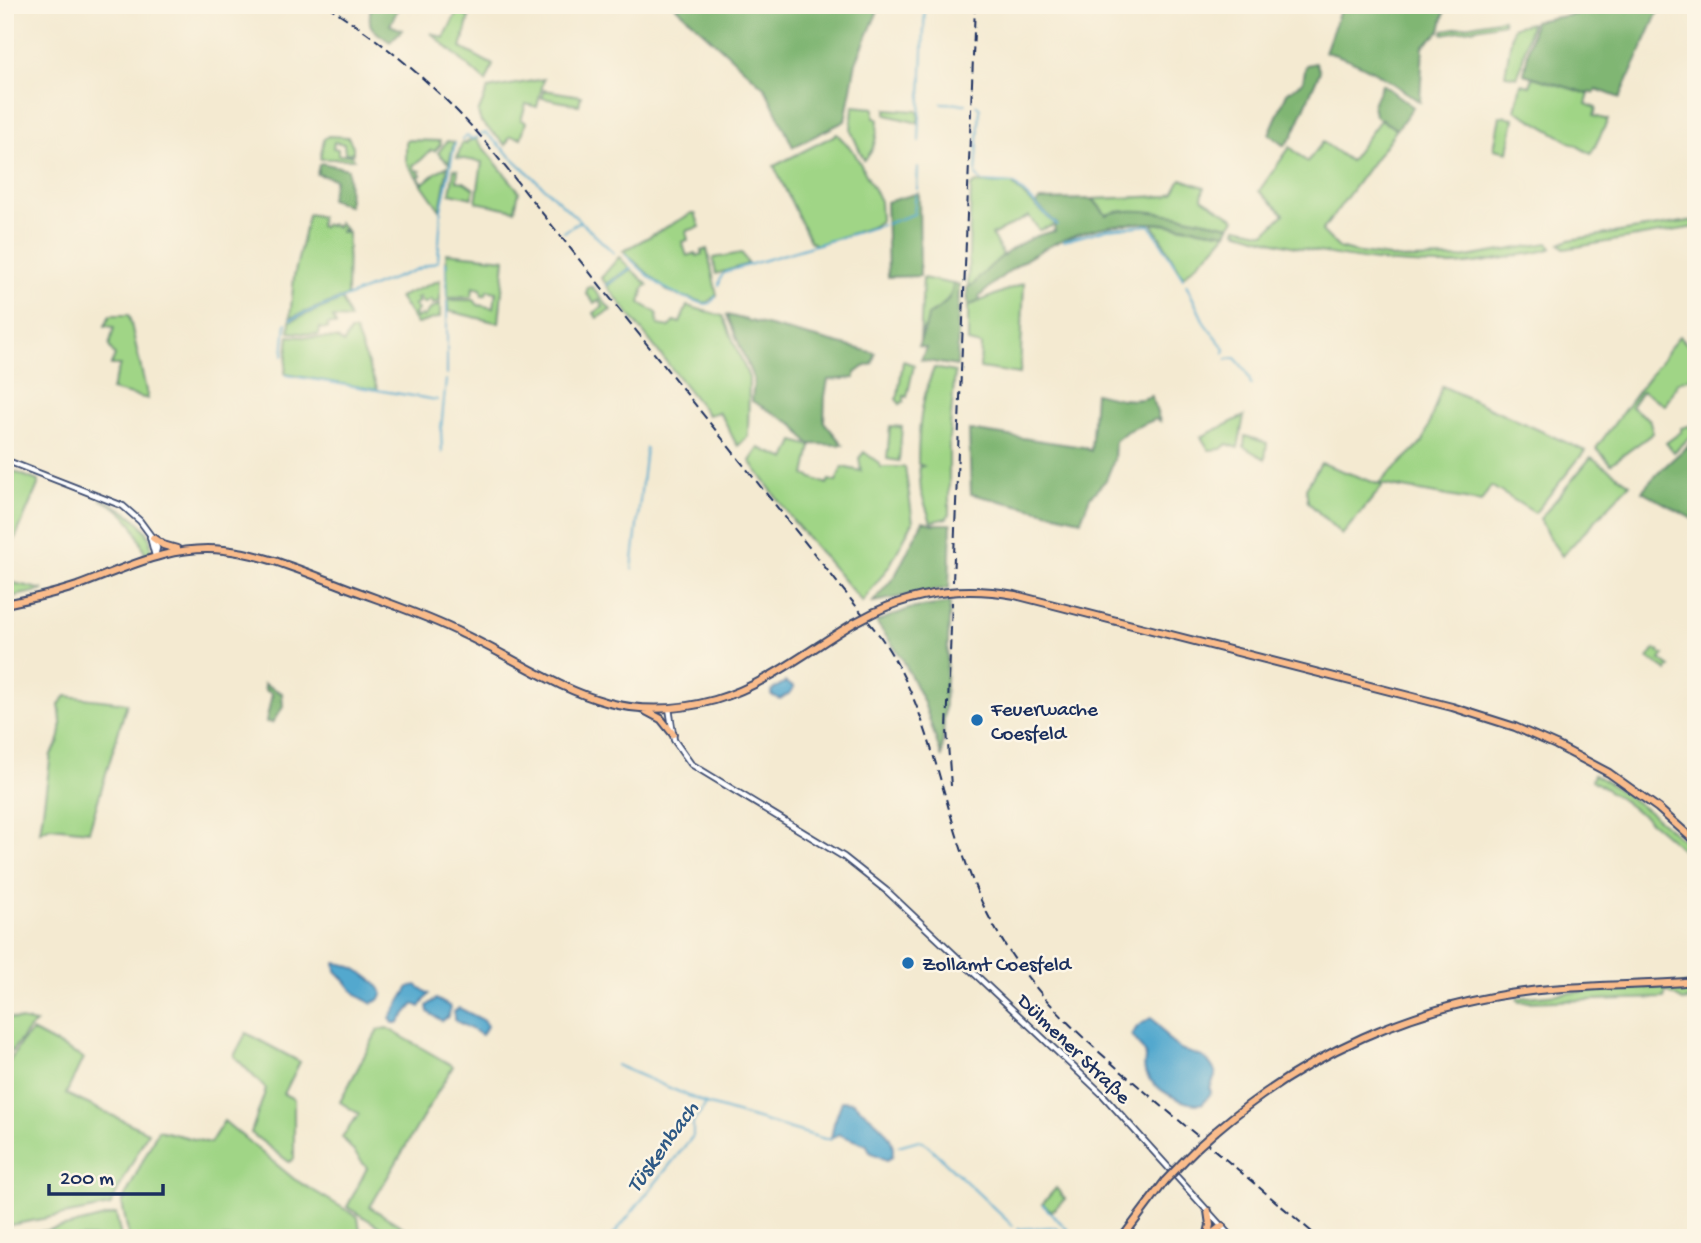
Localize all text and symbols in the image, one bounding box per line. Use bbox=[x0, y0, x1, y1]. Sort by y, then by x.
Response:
place label: Feuerwache Coesfeld bbox=[990, 699, 1099, 748]
marker: Feuerwache Coesfeld bbox=[969, 712, 985, 728]
place label: Zollamt Coesfeld bbox=[922, 954, 1073, 979]
marker: Zollamt Coesfeld bbox=[900, 955, 916, 971]
street label: Dülmener Straße bbox=[1009, 989, 1135, 1112]
water label: Tüskenbach bbox=[622, 1097, 706, 1199]
scale bar bbox=[49, 1152, 163, 1196]
text: 200 m bbox=[60, 1168, 114, 1193]

